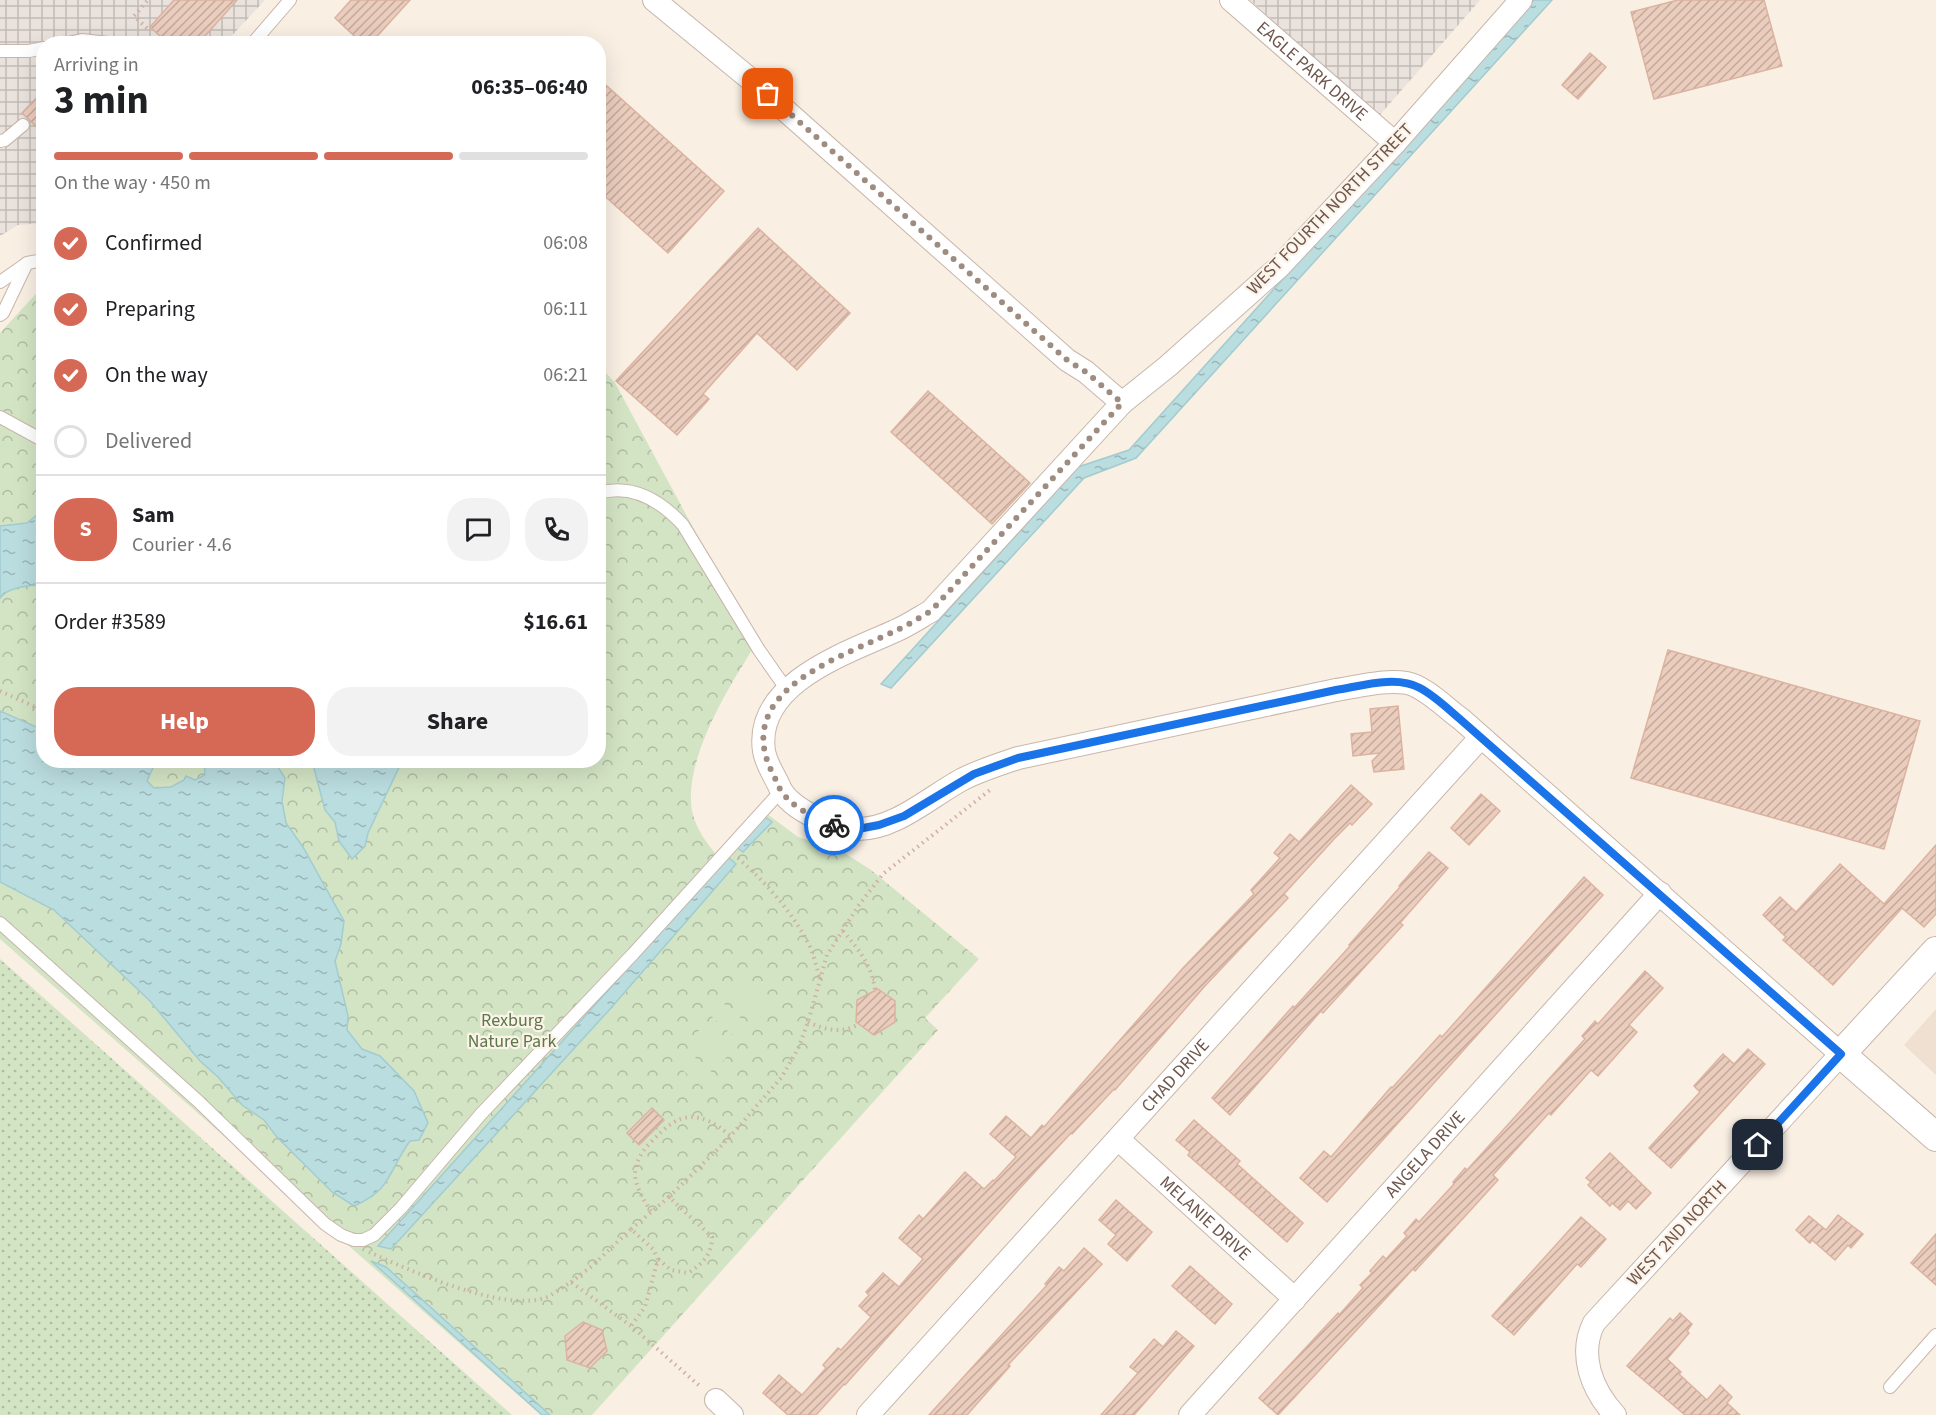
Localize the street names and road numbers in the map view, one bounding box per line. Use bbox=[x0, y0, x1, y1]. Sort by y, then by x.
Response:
street label: EAGLE PARK DRIVE bbox=[1251, 15, 1374, 127]
street label: WEST FOURTH NORTH STREET bbox=[1241, 117, 1419, 300]
street label: CHAD DRIVE bbox=[1135, 1033, 1215, 1118]
street label: ANGELA DRIVE bbox=[1379, 1105, 1471, 1203]
street label: MELANIE DRIVE bbox=[1154, 1170, 1257, 1266]
street label: WEST 2ND NORTH bbox=[1621, 1175, 1733, 1291]

